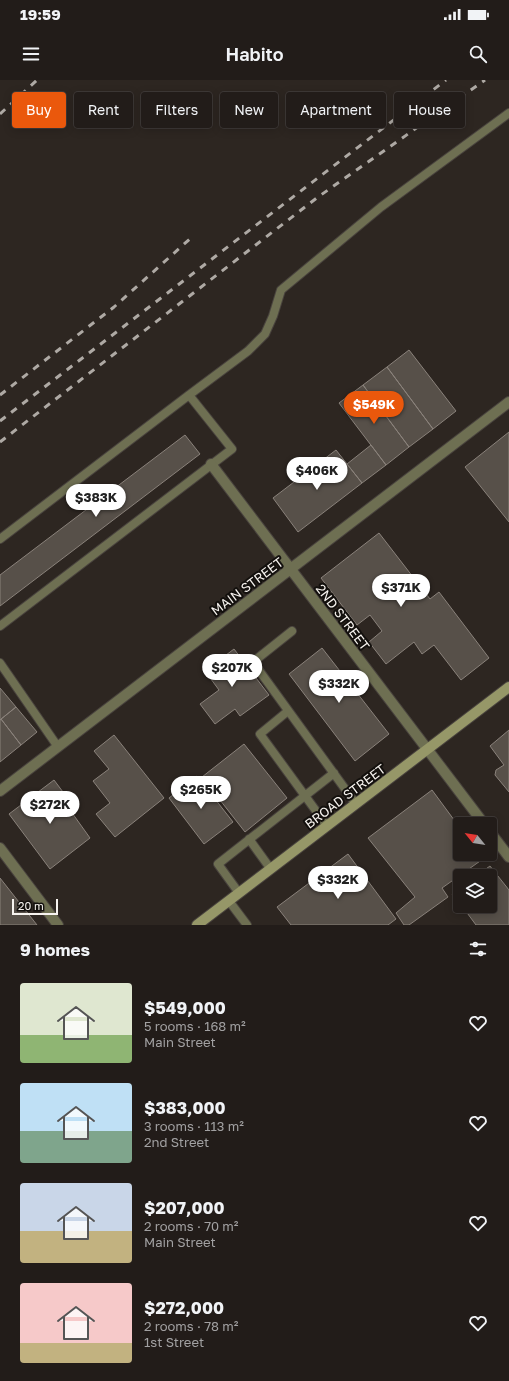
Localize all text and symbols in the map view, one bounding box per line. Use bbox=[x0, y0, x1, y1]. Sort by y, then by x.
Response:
text: 19:59 bbox=[20, 5, 61, 23]
icon: menu bbox=[20, 43, 42, 65]
text: Habito bbox=[226, 43, 283, 65]
icon: search bbox=[467, 43, 489, 65]
chip: Buy bbox=[12, 92, 66, 128]
chip: Rent bbox=[74, 92, 133, 128]
chip: Filters bbox=[141, 92, 212, 128]
chip: New bbox=[220, 92, 278, 128]
chip: Apartment bbox=[286, 92, 386, 128]
chip: House bbox=[394, 92, 465, 128]
pin: $549K bbox=[346, 391, 402, 425]
text: $549K bbox=[353, 396, 395, 412]
pin: $406K bbox=[289, 457, 345, 491]
text: $406K bbox=[296, 462, 338, 478]
pin: $383K bbox=[68, 484, 124, 518]
text: $383K bbox=[75, 489, 117, 505]
street label: MAIN STREET bbox=[208, 554, 286, 618]
pin: $371K bbox=[373, 574, 429, 608]
text: $371K bbox=[381, 579, 421, 595]
street label: 2ND STREET bbox=[313, 581, 373, 653]
pin: $207K bbox=[204, 654, 260, 688]
text: $207K bbox=[211, 659, 253, 675]
pin: $332K bbox=[311, 670, 367, 704]
text: $332K bbox=[318, 675, 360, 691]
street label: BROAD STREET bbox=[301, 760, 389, 832]
pin: $265K bbox=[173, 776, 229, 810]
text: $265K bbox=[180, 781, 222, 797]
pin: $272K bbox=[22, 791, 78, 825]
text: $272K bbox=[29, 796, 71, 812]
north arrow bbox=[453, 817, 497, 861]
map controls bbox=[453, 817, 497, 913]
pin: $332K bbox=[310, 866, 366, 900]
button: layers bbox=[453, 869, 497, 913]
text: $332K bbox=[317, 871, 359, 887]
scale bar bbox=[12, 897, 58, 916]
text: 20 m bbox=[18, 899, 44, 912]
icon: filters bbox=[467, 938, 489, 960]
text: 9 homes bbox=[20, 939, 90, 960]
text: $549,000 bbox=[144, 997, 226, 1018]
icon: home bbox=[52, 999, 100, 1047]
icon: heart bbox=[467, 1012, 489, 1034]
text: 5 rooms · 168 m² bbox=[144, 1018, 246, 1034]
text: Main Street bbox=[144, 1034, 216, 1050]
text: $383,000 bbox=[144, 1097, 226, 1118]
icon: home bbox=[52, 1099, 100, 1147]
icon: heart bbox=[467, 1112, 489, 1134]
text: 3 rooms · 113 m² bbox=[144, 1118, 244, 1134]
text: 2nd Street bbox=[144, 1134, 209, 1150]
text: $207,000 bbox=[144, 1197, 225, 1218]
icon: home bbox=[52, 1199, 100, 1247]
icon: heart bbox=[467, 1212, 489, 1234]
text: 2 rooms · 70 m² bbox=[144, 1218, 239, 1234]
text: Main Street bbox=[144, 1234, 216, 1250]
text: $272,000 bbox=[144, 1297, 224, 1318]
icon: home bbox=[52, 1299, 100, 1347]
icon: heart bbox=[467, 1312, 489, 1334]
text: 2 rooms · 78 m² bbox=[144, 1318, 238, 1334]
text: 1st Street bbox=[144, 1334, 204, 1350]

